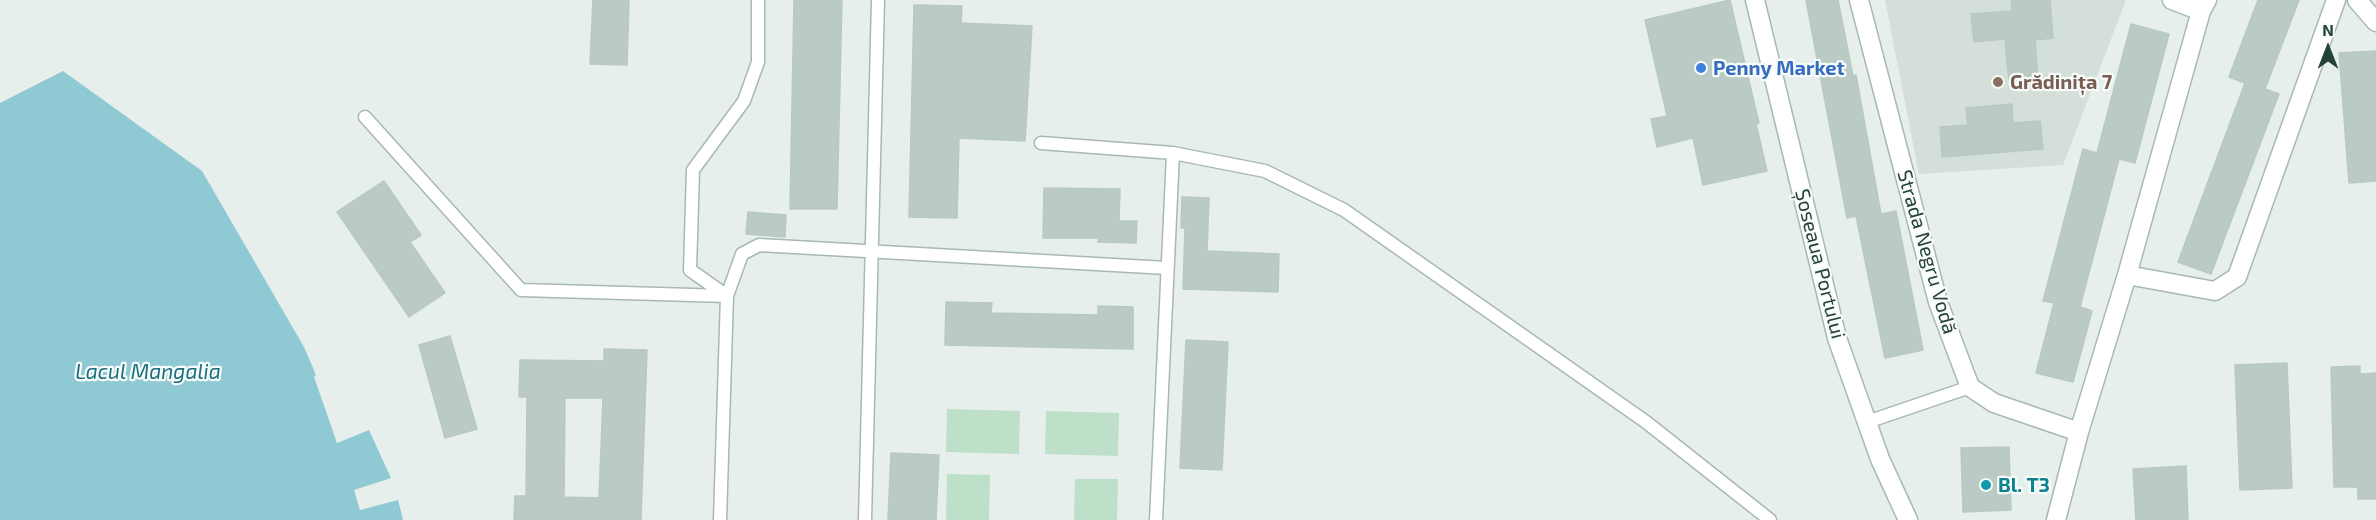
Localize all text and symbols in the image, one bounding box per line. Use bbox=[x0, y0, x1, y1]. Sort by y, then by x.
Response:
north arrow bbox=[2298, 18, 2358, 78]
text: N bbox=[2322, 20, 2334, 39]
place label: Penny Market bbox=[1713, 56, 1845, 80]
marker: Penny Market bbox=[1694, 61, 1708, 75]
place label: Grădinița 7 bbox=[2010, 70, 2112, 94]
marker: Grădinița 7 bbox=[1991, 75, 2005, 89]
street label: Strada Negru Vodă bbox=[1892, 167, 1962, 337]
street label: Șoseaua Portului bbox=[1790, 187, 1850, 341]
water label: Lacul Mangalia bbox=[75, 359, 221, 385]
place label: Bl. T3 bbox=[1998, 473, 2050, 497]
marker: Bl. T3 bbox=[1979, 478, 1993, 492]

